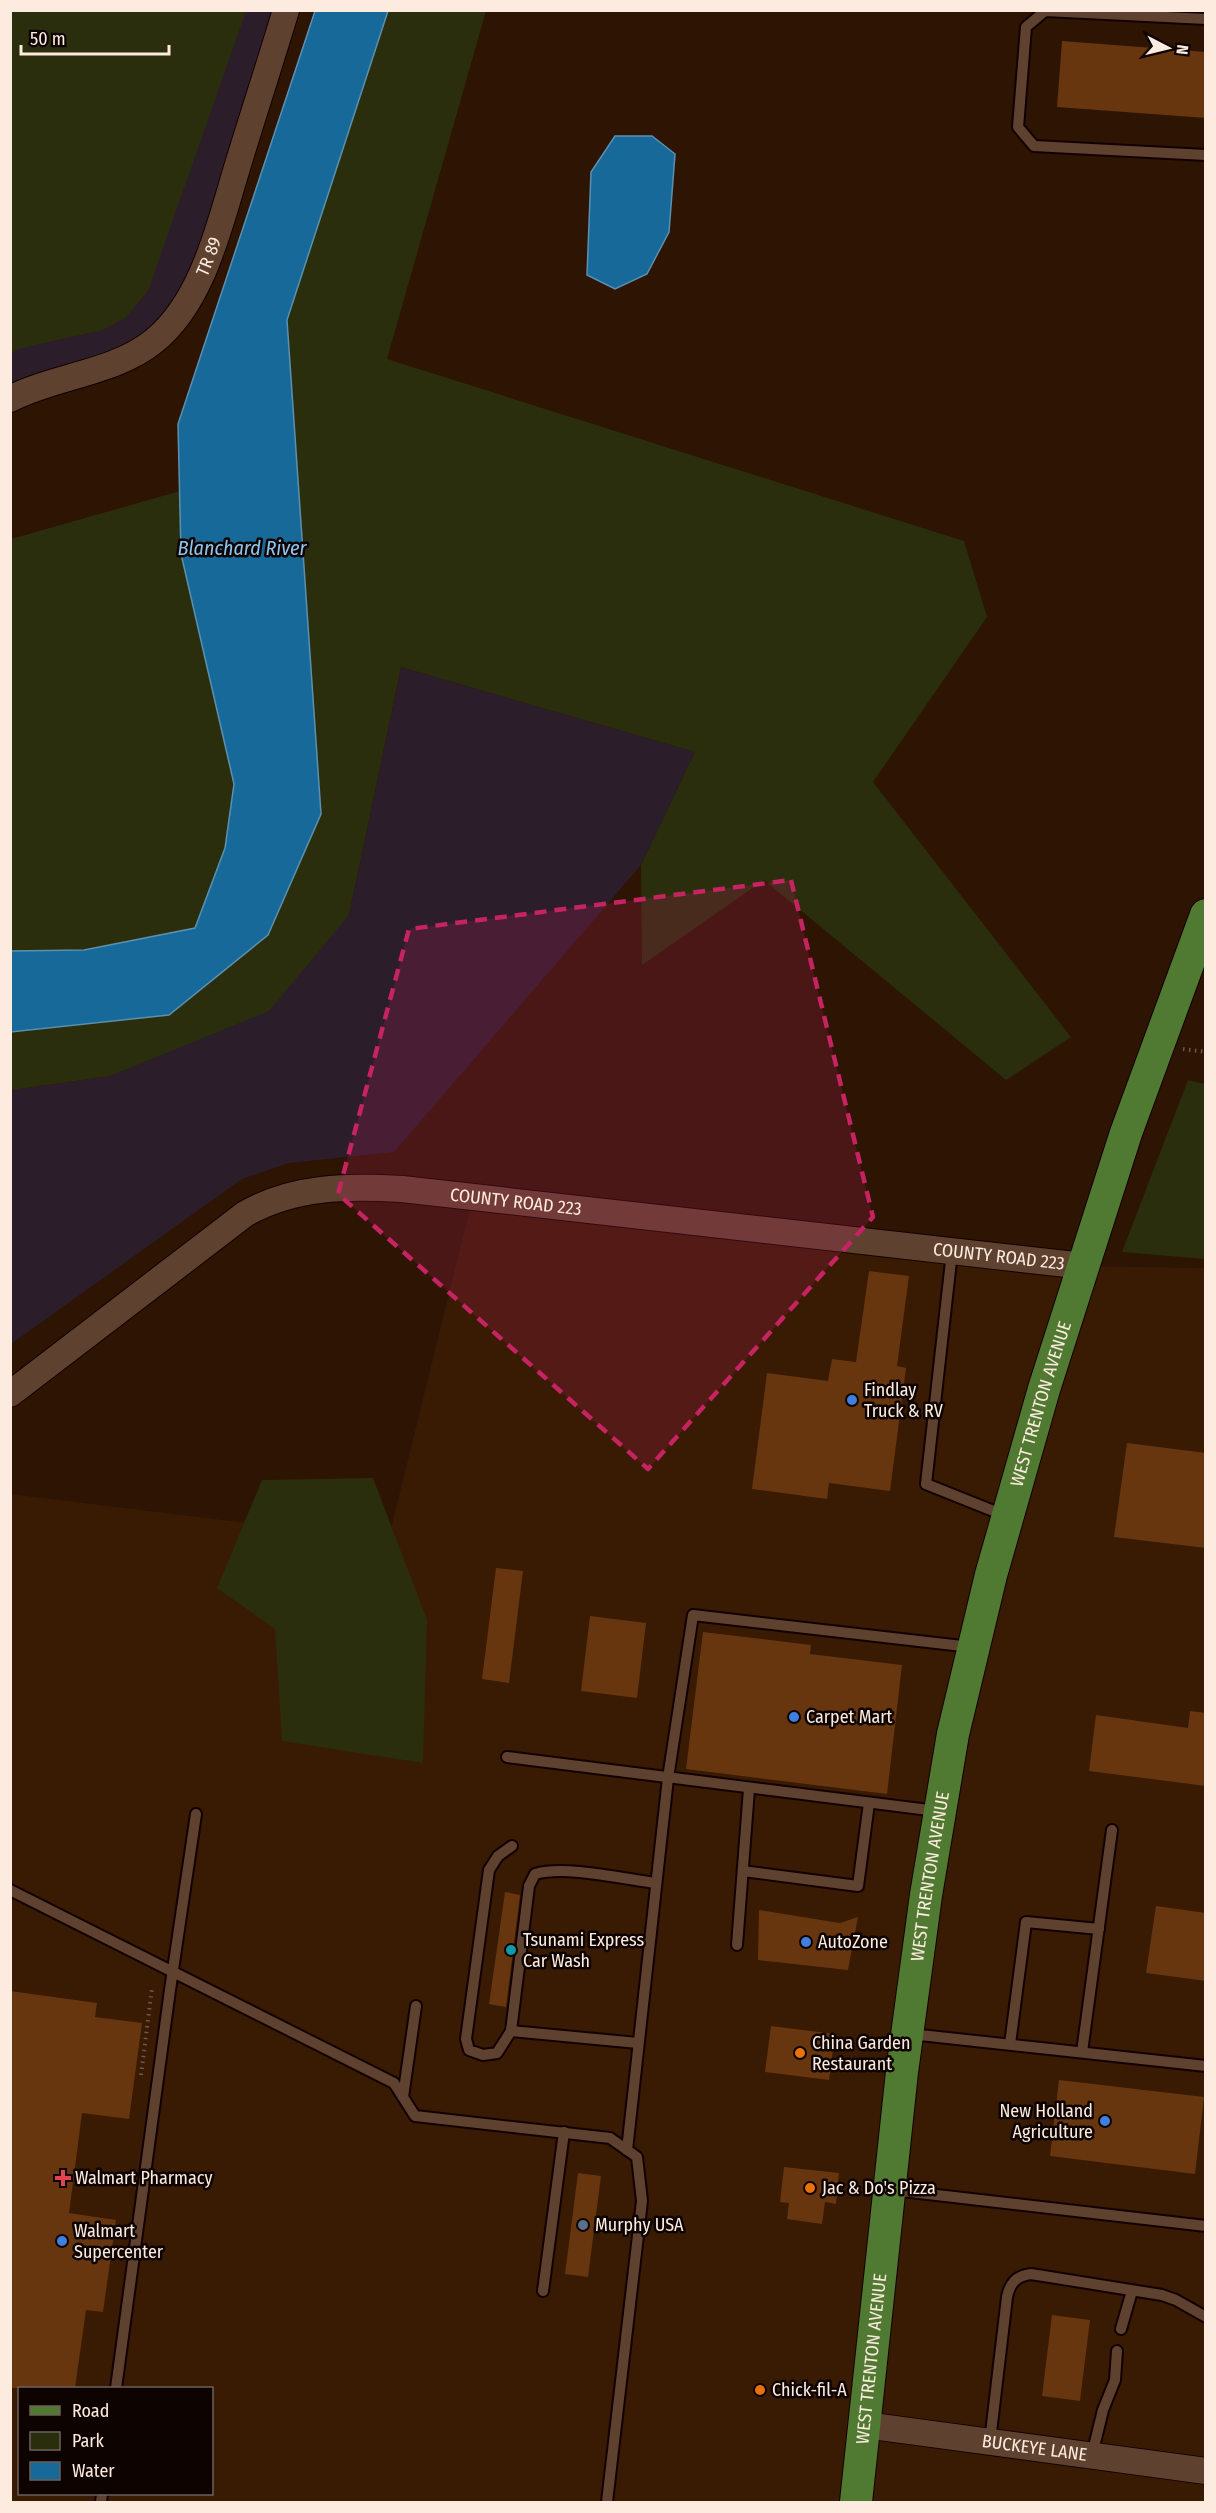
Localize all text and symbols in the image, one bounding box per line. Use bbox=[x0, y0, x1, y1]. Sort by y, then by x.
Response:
scale bar bbox=[21, 18, 170, 56]
north arrow bbox=[1138, 18, 1198, 78]
text: 50 m bbox=[30, 28, 66, 50]
text: N bbox=[1172, 44, 1192, 56]
street label: TR 89 bbox=[191, 234, 226, 279]
water label: Blanchard River bbox=[178, 536, 308, 560]
street label: COUNTY ROAD 223 bbox=[449, 1184, 583, 1220]
street label: COUNTY ROAD 223 bbox=[932, 1238, 1066, 1275]
street label: WEST TRENTON AVENUE bbox=[1006, 1318, 1076, 1489]
place label: Findlay Truck & RV bbox=[864, 1379, 944, 1422]
marker: Findlay Truck & RV bbox=[845, 1393, 859, 1407]
place label: Carpet Mart bbox=[806, 1706, 893, 1728]
marker: Carpet Mart bbox=[787, 1710, 801, 1724]
street label: WEST TRENTON AVENUE bbox=[906, 1790, 954, 1963]
place label: Tsunami Express Car Wash bbox=[523, 1929, 645, 1972]
place label: AutoZone bbox=[818, 1931, 888, 1953]
marker: AutoZone bbox=[799, 1935, 813, 1949]
marker: Tsunami Express Car Wash bbox=[504, 1943, 518, 1957]
place label: China Garden Restaurant bbox=[812, 2032, 910, 2075]
marker: China Garden Restaurant bbox=[793, 2046, 807, 2060]
place label: New Holland Agriculture bbox=[999, 2100, 1093, 2143]
marker: New Holland Agriculture bbox=[1098, 2114, 1112, 2128]
place label: Walmart Pharmacy bbox=[75, 2167, 212, 2189]
marker: Walmart Pharmacy bbox=[56, 2171, 70, 2185]
place label: Jac & Do's Pizza bbox=[822, 2177, 936, 2199]
marker: Jac & Do's Pizza bbox=[803, 2181, 817, 2195]
place label: Murphy USA bbox=[595, 2214, 684, 2236]
marker: Murphy USA bbox=[576, 2218, 590, 2232]
place label: Walmart Supercenter bbox=[74, 2220, 164, 2263]
marker: Walmart Supercenter bbox=[55, 2234, 69, 2248]
street label: WEST TRENTON AVENUE bbox=[851, 2272, 891, 2445]
place label: Chick-fil-A bbox=[772, 2379, 847, 2401]
marker: Chick-fil-A bbox=[753, 2383, 767, 2397]
legend bbox=[18, 2387, 213, 2495]
text: Road bbox=[72, 2400, 109, 2422]
text: Park bbox=[72, 2430, 105, 2452]
street label: BUCKEYE LANE bbox=[980, 2430, 1088, 2466]
text: Water bbox=[72, 2460, 115, 2482]

